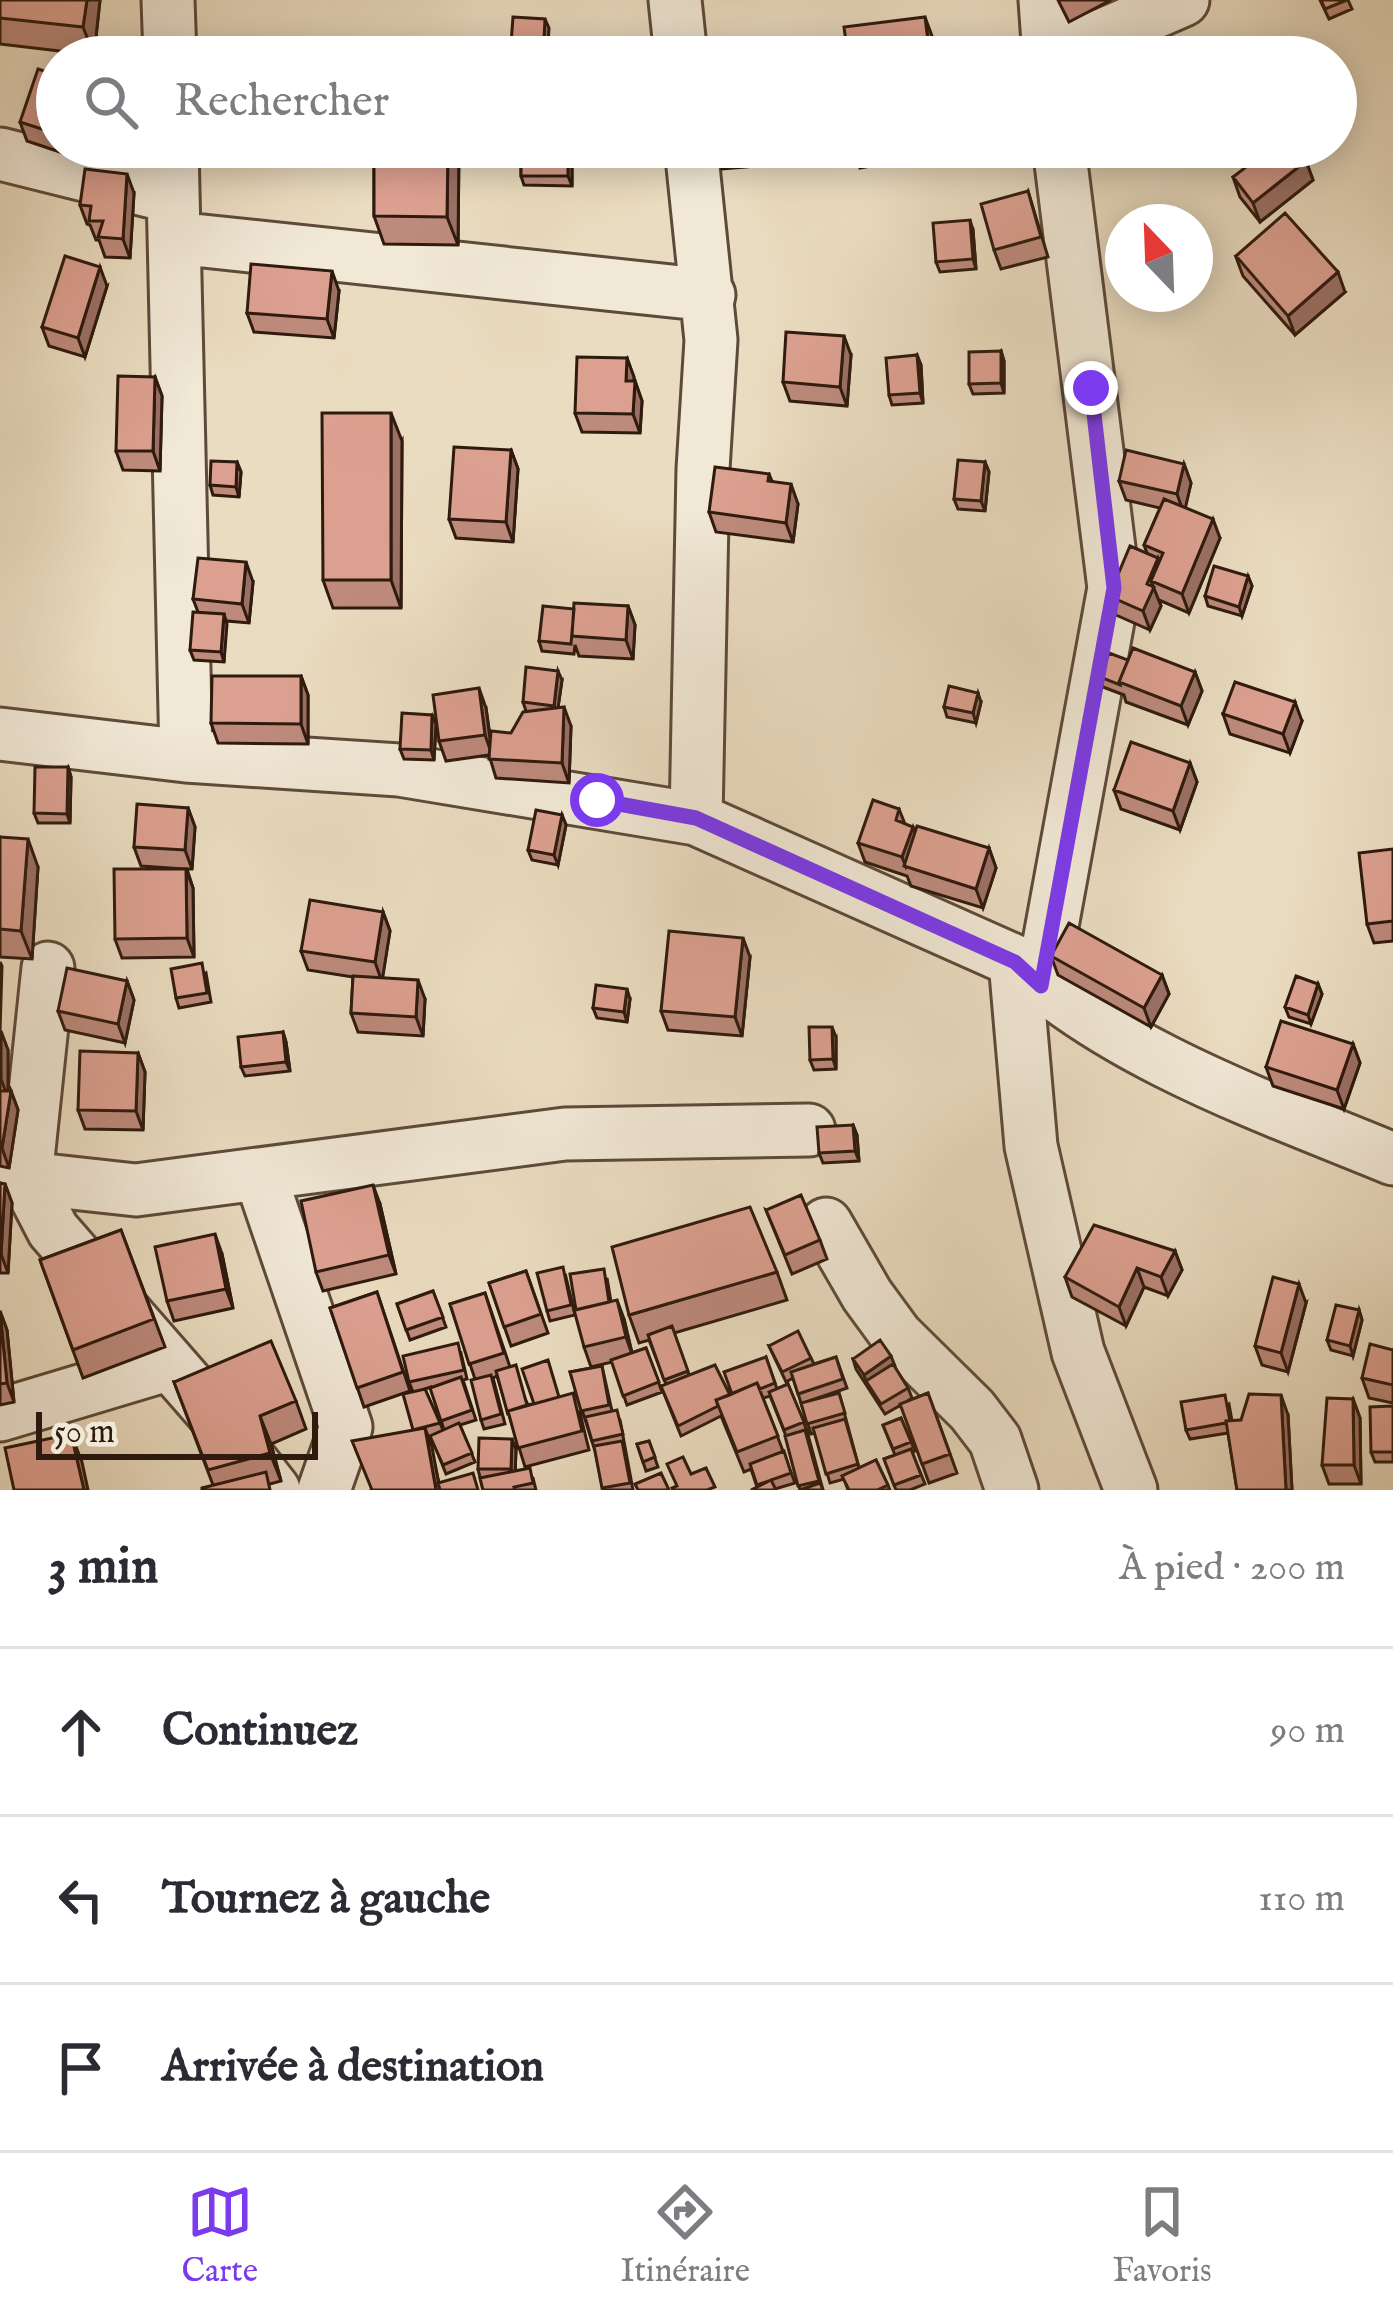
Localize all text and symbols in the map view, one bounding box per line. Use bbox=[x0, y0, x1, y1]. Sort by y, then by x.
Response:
search box bbox=[36, 36, 1357, 168]
icon: search bbox=[78, 69, 144, 135]
text: Rechercher bbox=[174, 74, 389, 131]
north arrow bbox=[1105, 204, 1213, 312]
route end bbox=[1064, 361, 1118, 415]
route start bbox=[570, 773, 624, 827]
scale bar bbox=[36, 1406, 318, 1459]
text: 50 m bbox=[54, 1412, 115, 1454]
text: 3 min bbox=[48, 1536, 158, 1601]
text: À pied · 200 m bbox=[1119, 1544, 1345, 1593]
icon: ahead bbox=[48, 1699, 114, 1765]
text: Continuez bbox=[162, 1703, 358, 1760]
text: 90 m bbox=[1270, 1707, 1345, 1756]
icon: left bbox=[48, 1867, 114, 1933]
text: Tournez à gauche bbox=[162, 1871, 490, 1928]
text: 110 m bbox=[1258, 1875, 1345, 1924]
icon: arrive bbox=[48, 2035, 114, 2101]
text: Arrivée à destination bbox=[162, 2039, 544, 2096]
tab: Carte bbox=[181, 2179, 258, 2293]
tab: Itinéraire bbox=[621, 2179, 750, 2293]
tab: Favoris bbox=[1113, 2179, 1212, 2293]

